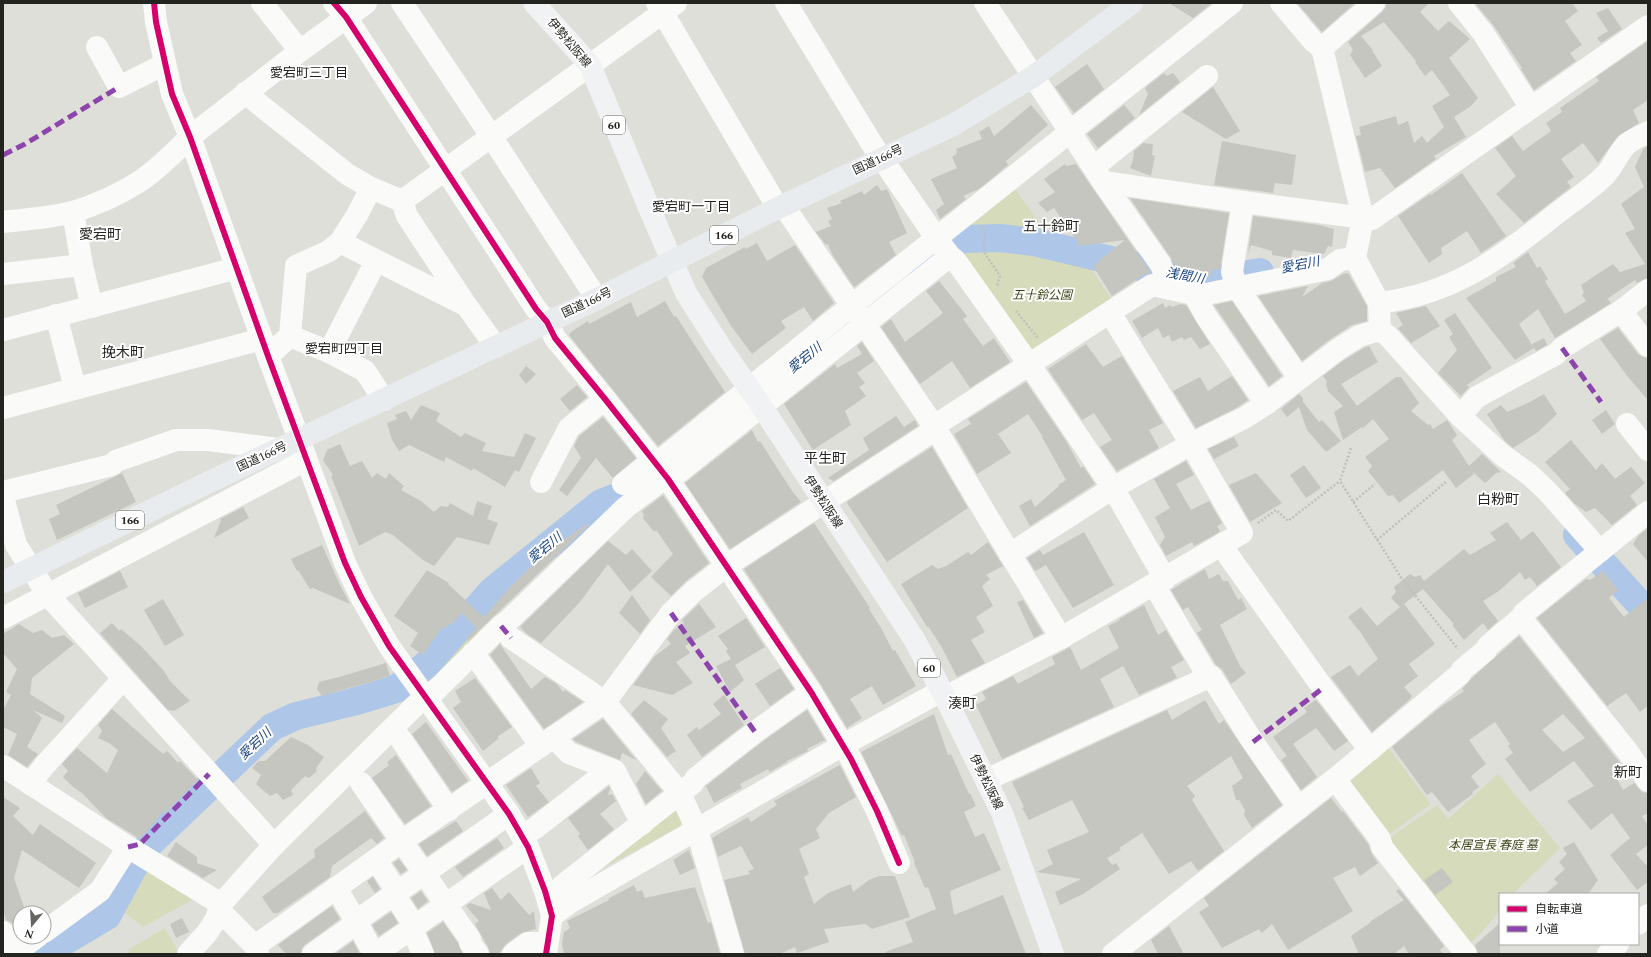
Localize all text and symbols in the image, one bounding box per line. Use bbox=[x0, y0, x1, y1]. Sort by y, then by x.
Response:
street label: 伊勢松阪線 bbox=[542, 14, 596, 72]
district label: 愛宕町三丁目 bbox=[270, 63, 348, 83]
road number: 60 bbox=[603, 116, 625, 134]
street label: 国道166号 bbox=[850, 140, 906, 180]
district label: 愛宕町一丁目 bbox=[652, 197, 730, 217]
district label: 五十鈴町 bbox=[1023, 216, 1079, 237]
district label: 愛宕町 bbox=[79, 224, 121, 245]
road number: 166 bbox=[710, 226, 738, 244]
water label: 愛宕川 bbox=[1279, 251, 1323, 279]
water label: 浅間川 bbox=[1164, 263, 1208, 290]
street label: 国道166号 bbox=[559, 283, 615, 323]
park label: 五十鈴公園 bbox=[1012, 286, 1074, 305]
water label: 愛宕川 bbox=[784, 337, 828, 378]
district label: 愛宕町四丁目 bbox=[305, 339, 383, 359]
district label: 挽木町 bbox=[102, 342, 144, 363]
street label: 国道166号 bbox=[234, 437, 290, 477]
district label: 平生町 bbox=[804, 448, 846, 469]
street label: 伊勢松阪線 bbox=[799, 472, 847, 532]
district label: 白粉町 bbox=[1477, 489, 1519, 510]
road number: 166 bbox=[116, 511, 144, 529]
water label: 愛宕川 bbox=[524, 527, 568, 568]
road number: 60 bbox=[918, 659, 940, 677]
district label: 湊町 bbox=[948, 693, 976, 714]
water label: 愛宕川 bbox=[234, 722, 278, 765]
street label: 伊勢松阪線 bbox=[964, 751, 1008, 813]
district label: 新町 bbox=[1614, 762, 1642, 783]
park label: 本居宣長 春庭 墓 bbox=[1448, 836, 1540, 855]
legend bbox=[1499, 893, 1639, 945]
text: 自転車道 bbox=[1535, 900, 1583, 919]
north arrow bbox=[12, 905, 52, 945]
text: 小道 bbox=[1535, 920, 1559, 939]
text: N bbox=[22, 925, 36, 944]

